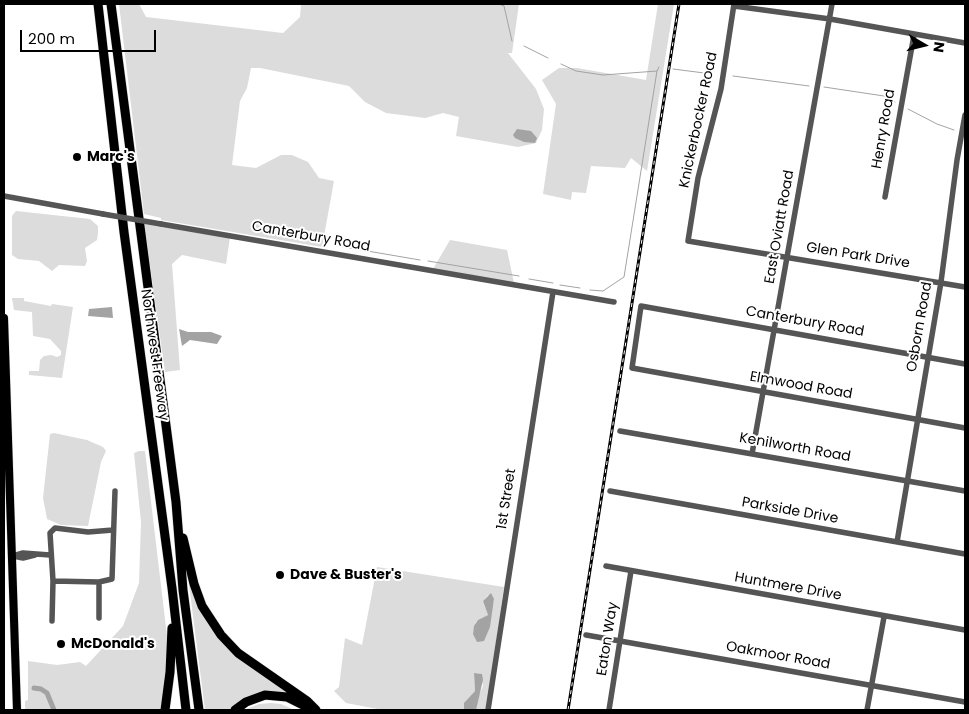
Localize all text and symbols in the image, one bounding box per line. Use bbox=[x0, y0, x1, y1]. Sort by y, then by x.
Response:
scale bar bbox=[22, 20, 159, 52]
north arrow bbox=[899, 20, 949, 70]
text: 200 m bbox=[28, 28, 75, 49]
text: N bbox=[928, 40, 949, 54]
street label: Knickerbocker Road bbox=[676, 50, 722, 190]
street label: Henry Road bbox=[869, 88, 899, 170]
place label: Marc's bbox=[87, 149, 135, 165]
marker: Marc's bbox=[71, 151, 83, 163]
street label: East Oviatt Road bbox=[762, 169, 798, 285]
street label: Canterbury Road bbox=[251, 218, 371, 256]
street label: Glen Park Drive bbox=[805, 240, 911, 272]
street label: Osborn Road bbox=[904, 281, 936, 373]
street label: Northwest Freeway bbox=[136, 288, 172, 422]
street label: Canterbury Road bbox=[745, 303, 865, 341]
street label: Elmwood Road bbox=[748, 369, 854, 403]
street label: Kenilworth Road bbox=[738, 430, 852, 466]
street label: 1st Street bbox=[494, 467, 520, 531]
street label: Parkside Drive bbox=[740, 494, 840, 528]
place label: Dave & Buster's bbox=[290, 567, 402, 583]
marker: Dave & Buster's bbox=[274, 569, 286, 581]
street label: Huntmere Drive bbox=[733, 569, 843, 605]
street label: Eaton Way bbox=[594, 601, 622, 677]
place label: McDonald's bbox=[71, 636, 155, 652]
marker: McDonald's bbox=[55, 638, 67, 650]
street label: Oakmoor Road bbox=[725, 639, 831, 673]

